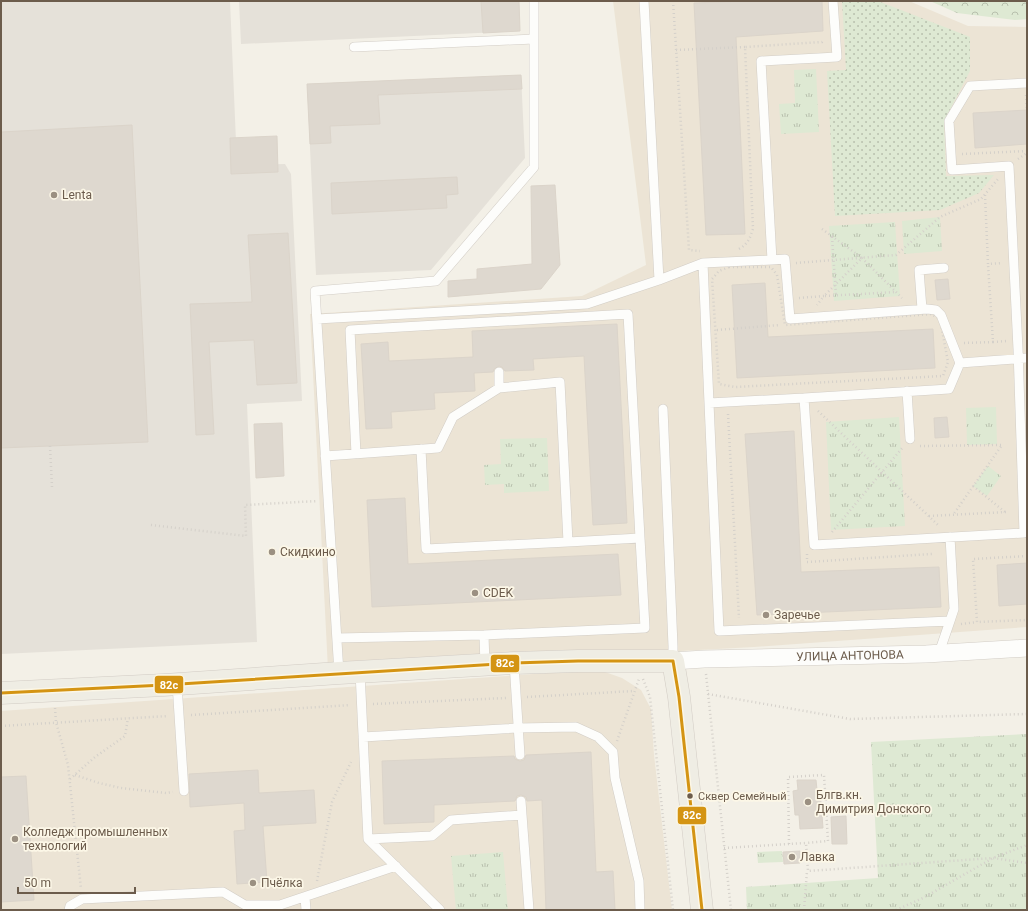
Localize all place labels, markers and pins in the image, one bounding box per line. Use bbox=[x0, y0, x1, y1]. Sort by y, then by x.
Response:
place label: Lenta bbox=[62, 188, 92, 202]
marker: Lenta bbox=[49, 190, 59, 200]
place label: Скидкино bbox=[280, 545, 336, 559]
marker: Скидкино bbox=[267, 547, 277, 557]
place label: CDEK bbox=[483, 586, 514, 600]
marker: CDEK bbox=[470, 588, 480, 598]
place label: Заречье bbox=[774, 608, 820, 622]
marker: Заречье bbox=[761, 610, 771, 620]
place label: Блгв.кн. Димитрия Донского bbox=[816, 788, 931, 816]
place label: Сквер Семейный bbox=[698, 790, 787, 803]
marker: Сквер Семейный bbox=[685, 791, 695, 801]
marker: Блгв.кн. Димитрия Донского bbox=[803, 797, 813, 807]
place label: Колледж промышленных технологий bbox=[23, 825, 168, 853]
marker: Колледж промышленных технологий bbox=[10, 834, 20, 844]
place label: Лавка bbox=[800, 850, 835, 864]
marker: Лавка bbox=[787, 852, 797, 862]
place label: Пчёлка bbox=[261, 876, 302, 890]
marker: Пчёлка bbox=[248, 878, 258, 888]

